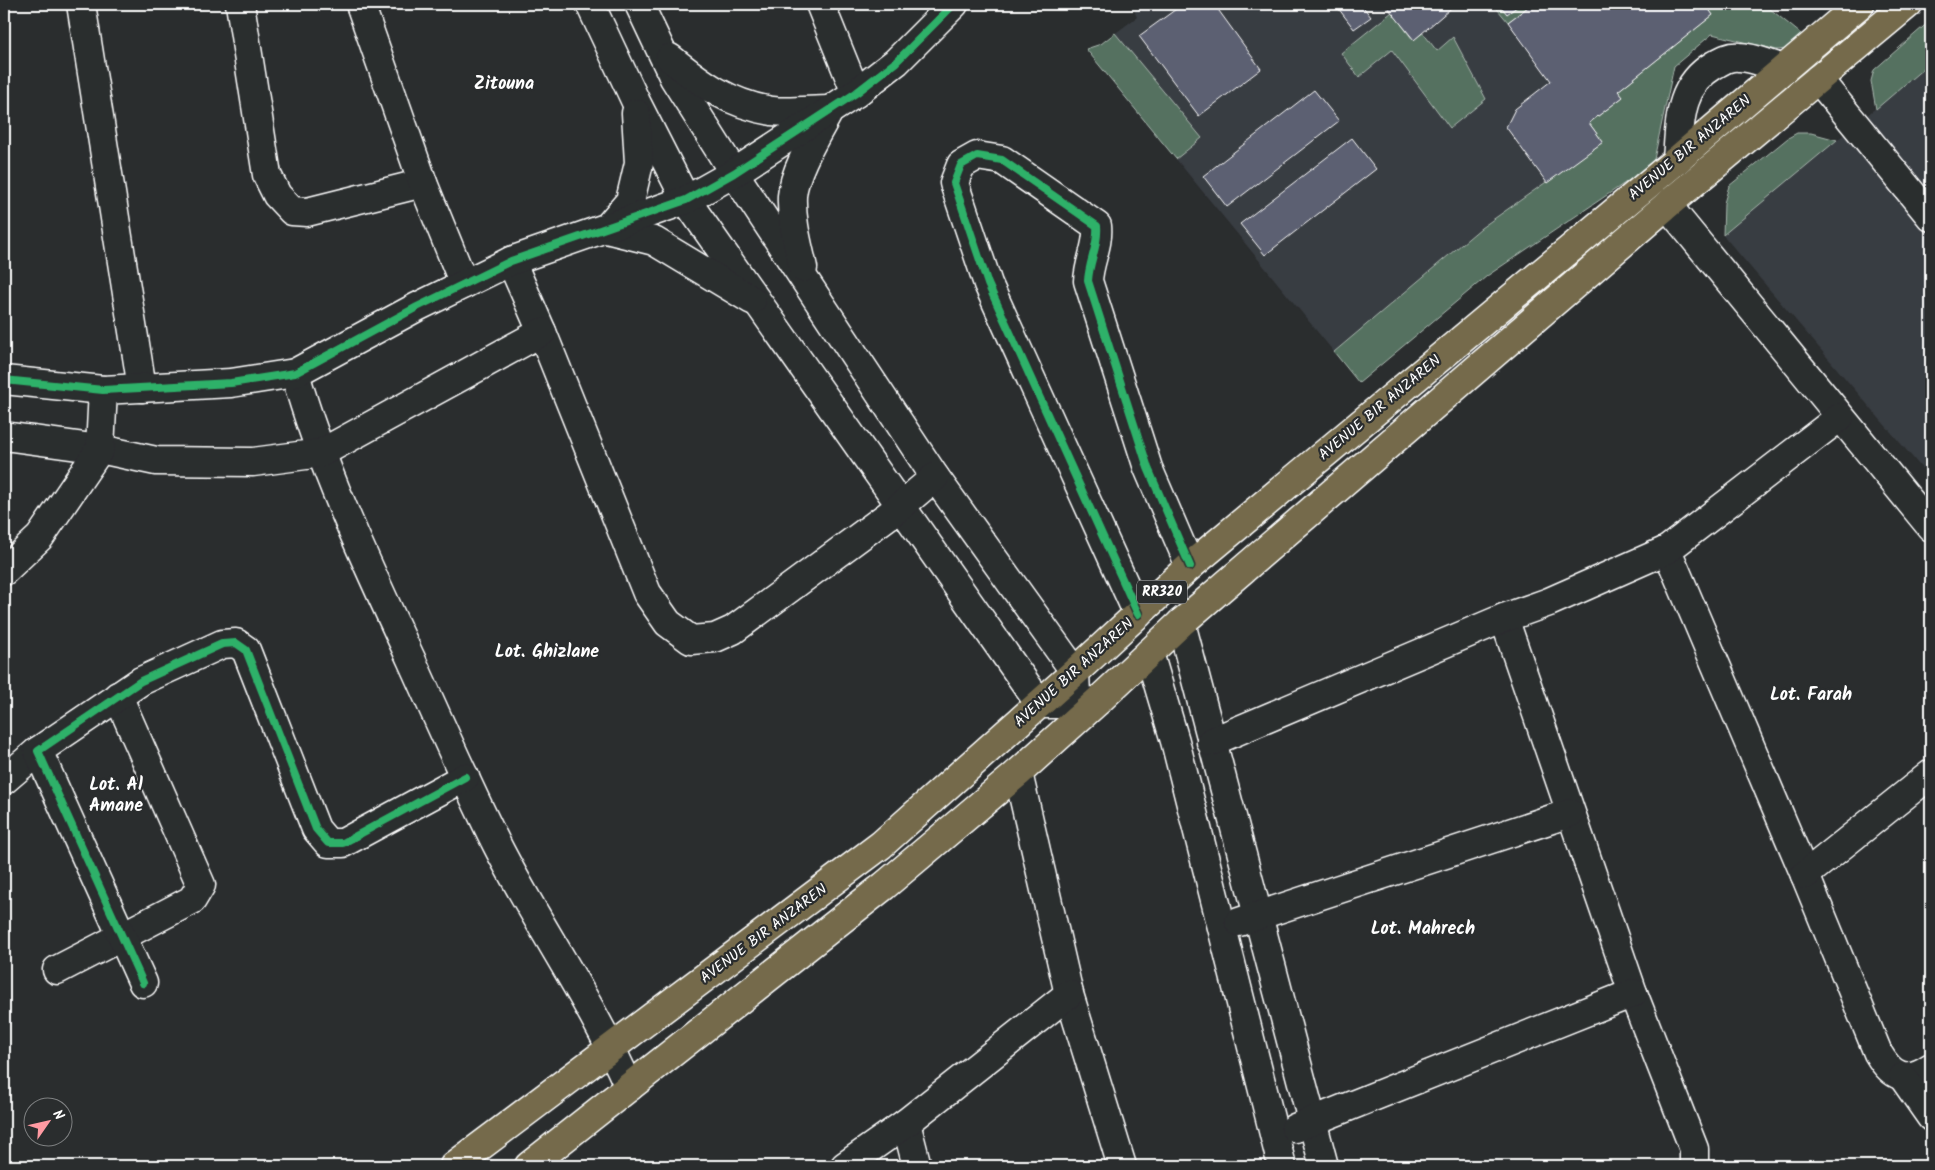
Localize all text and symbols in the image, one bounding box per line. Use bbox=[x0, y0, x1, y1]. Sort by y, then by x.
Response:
district label: Zitouna bbox=[474, 70, 534, 99]
street label: AVENUE BIR ANZAREN bbox=[1623, 89, 1757, 207]
street label: AVENUE BIR ANZAREN bbox=[1313, 349, 1447, 467]
road number: RR320 bbox=[1137, 580, 1187, 604]
street label: AVENUE BIR ANZAREN bbox=[1009, 613, 1139, 733]
district label: Lot. Ghizlane bbox=[495, 638, 599, 667]
district label: Lot. Farah bbox=[1770, 681, 1852, 710]
district label: Lot. Al Amane bbox=[89, 771, 143, 821]
street label: AVENUE BIR ANZAREN bbox=[695, 878, 833, 990]
district label: Lot. Mahrech bbox=[1371, 915, 1475, 944]
north arrow bbox=[22, 1098, 72, 1148]
text: N bbox=[46, 1105, 70, 1125]

